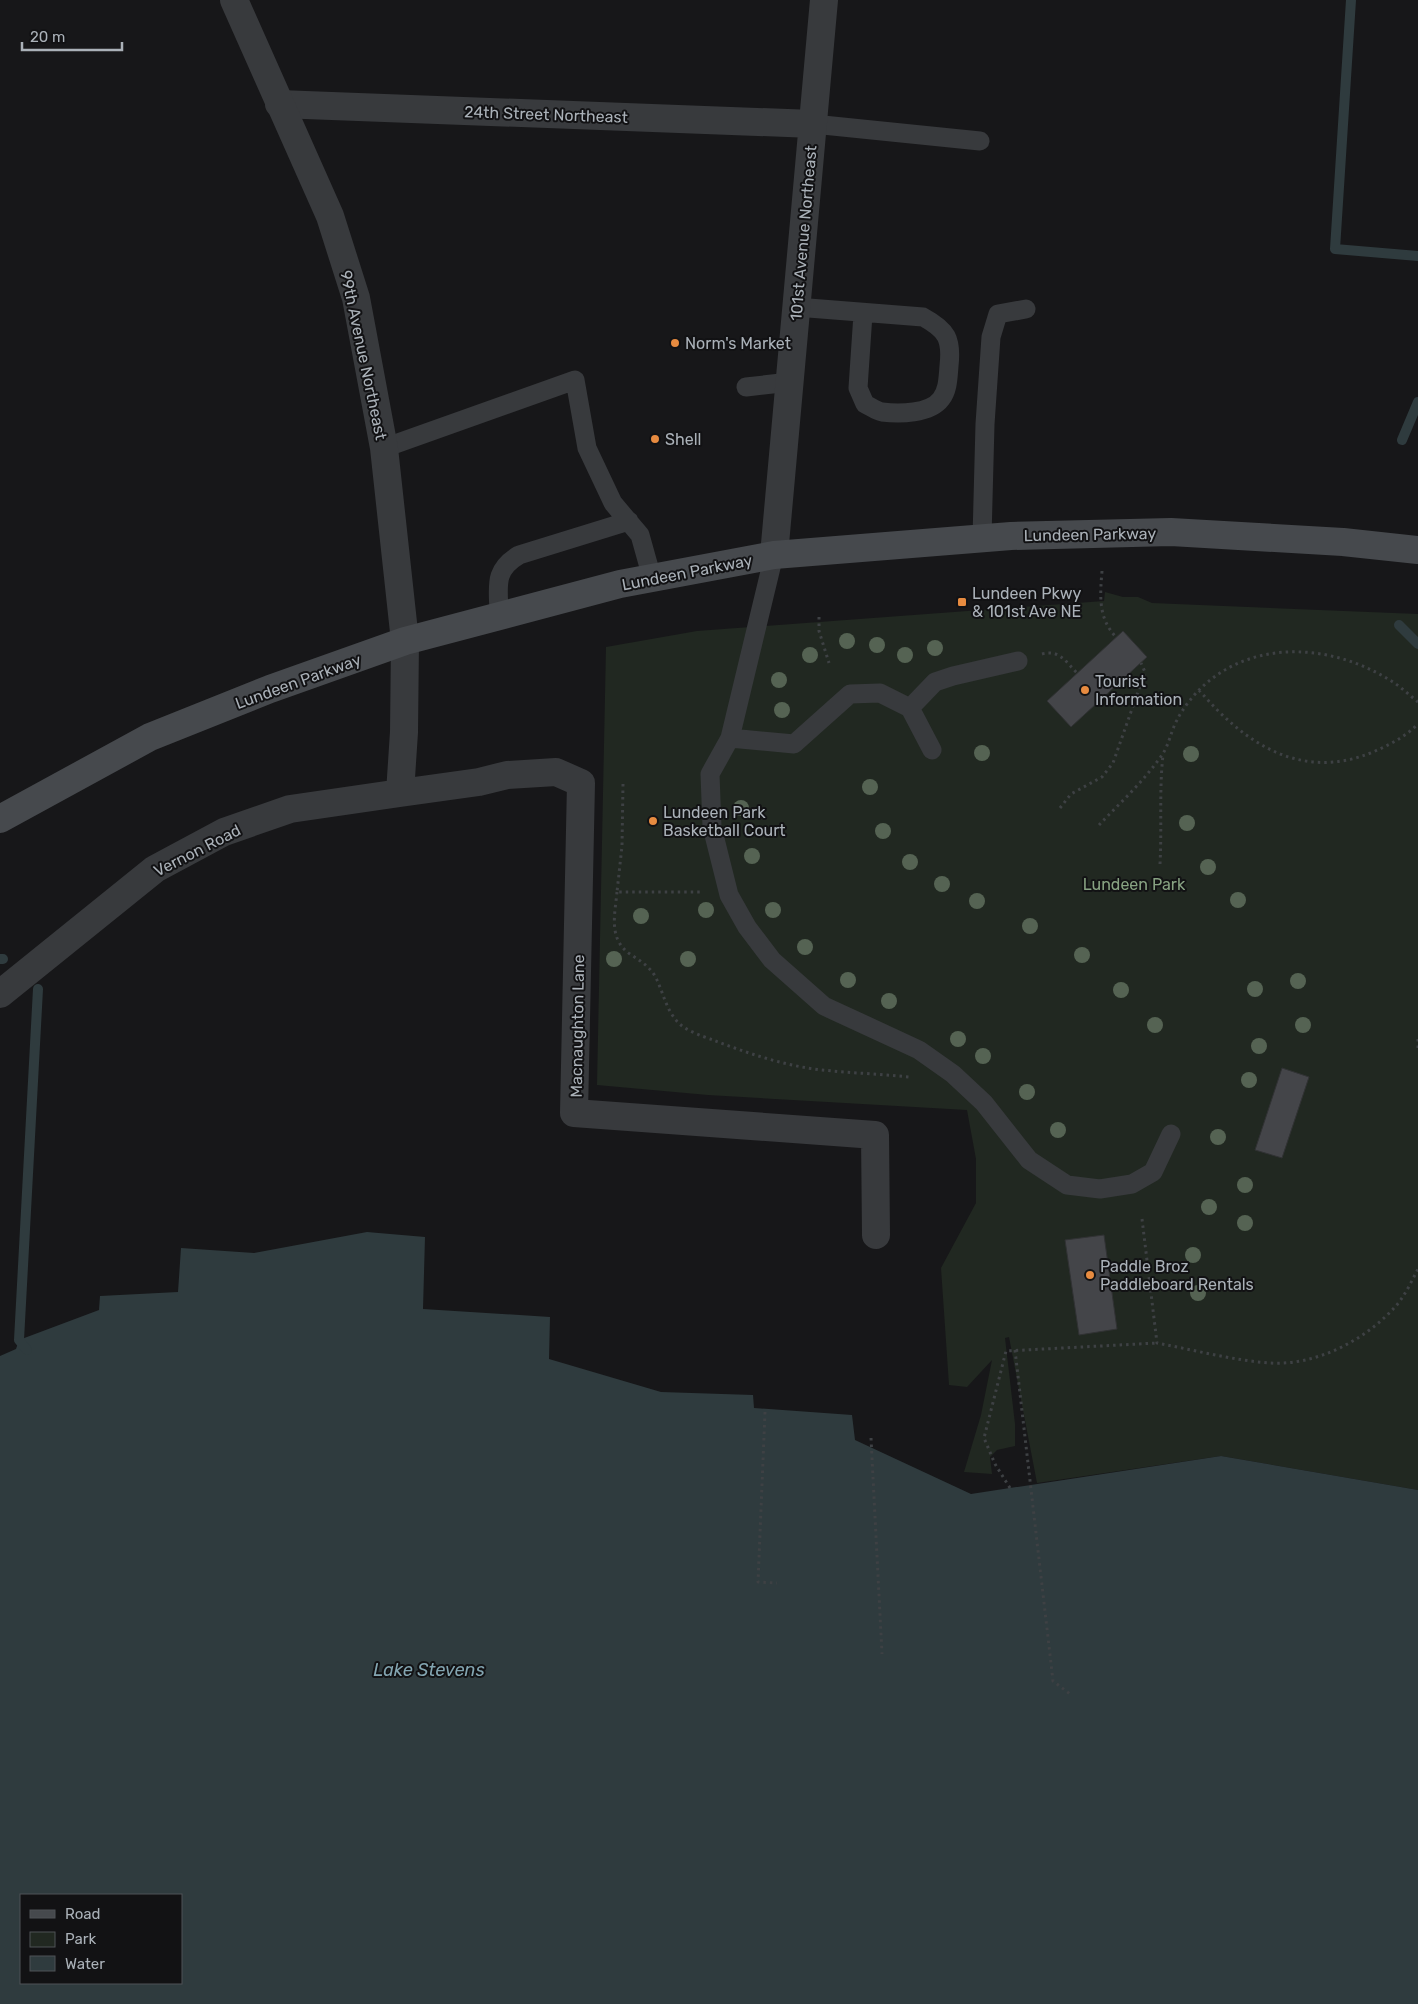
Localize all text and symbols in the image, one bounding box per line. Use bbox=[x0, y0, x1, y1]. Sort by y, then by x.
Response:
scale bar bbox=[22, 20, 122, 52]
text: 20 m bbox=[30, 28, 65, 46]
street label: 24th Street Northeast bbox=[464, 102, 628, 127]
street label: 101st Avenue Northeast bbox=[786, 144, 821, 322]
street label: 99th Avenue Northeast bbox=[336, 269, 391, 442]
place label: Norm's Market bbox=[685, 334, 791, 353]
marker: Norm's Market bbox=[669, 337, 681, 349]
place label: Shell bbox=[665, 430, 701, 449]
marker: Shell bbox=[649, 433, 661, 445]
street label: Lundeen Parkway bbox=[1024, 524, 1157, 545]
street label: Lundeen Parkway bbox=[620, 550, 754, 594]
place label: Lundeen Pkwy & 101st Ave NE bbox=[972, 584, 1081, 621]
marker: Lundeen Pkwy & 101st Ave NE bbox=[956, 596, 968, 608]
street label: Lundeen Parkway bbox=[233, 650, 364, 713]
place label: Tourist Information bbox=[1095, 672, 1182, 709]
marker: Tourist Information bbox=[1079, 684, 1091, 696]
place label: Lundeen Park Basketball Court bbox=[663, 803, 786, 840]
marker: Lundeen Park Basketball Court bbox=[647, 815, 659, 827]
street label: Vernon Road bbox=[151, 820, 244, 880]
park label: Lundeen Park bbox=[1083, 875, 1186, 894]
street label: Macnaughton Lane bbox=[567, 954, 588, 1098]
place label: Paddle Broz Paddleboard Rentals bbox=[1100, 1257, 1254, 1294]
marker: Paddle Broz Paddleboard Rentals bbox=[1084, 1269, 1096, 1281]
water label: Lake Stevens bbox=[373, 1659, 485, 1681]
legend bbox=[20, 1894, 182, 1984]
text: Road bbox=[65, 1905, 101, 1923]
text: Park bbox=[65, 1930, 96, 1948]
text: Water bbox=[65, 1955, 105, 1973]

